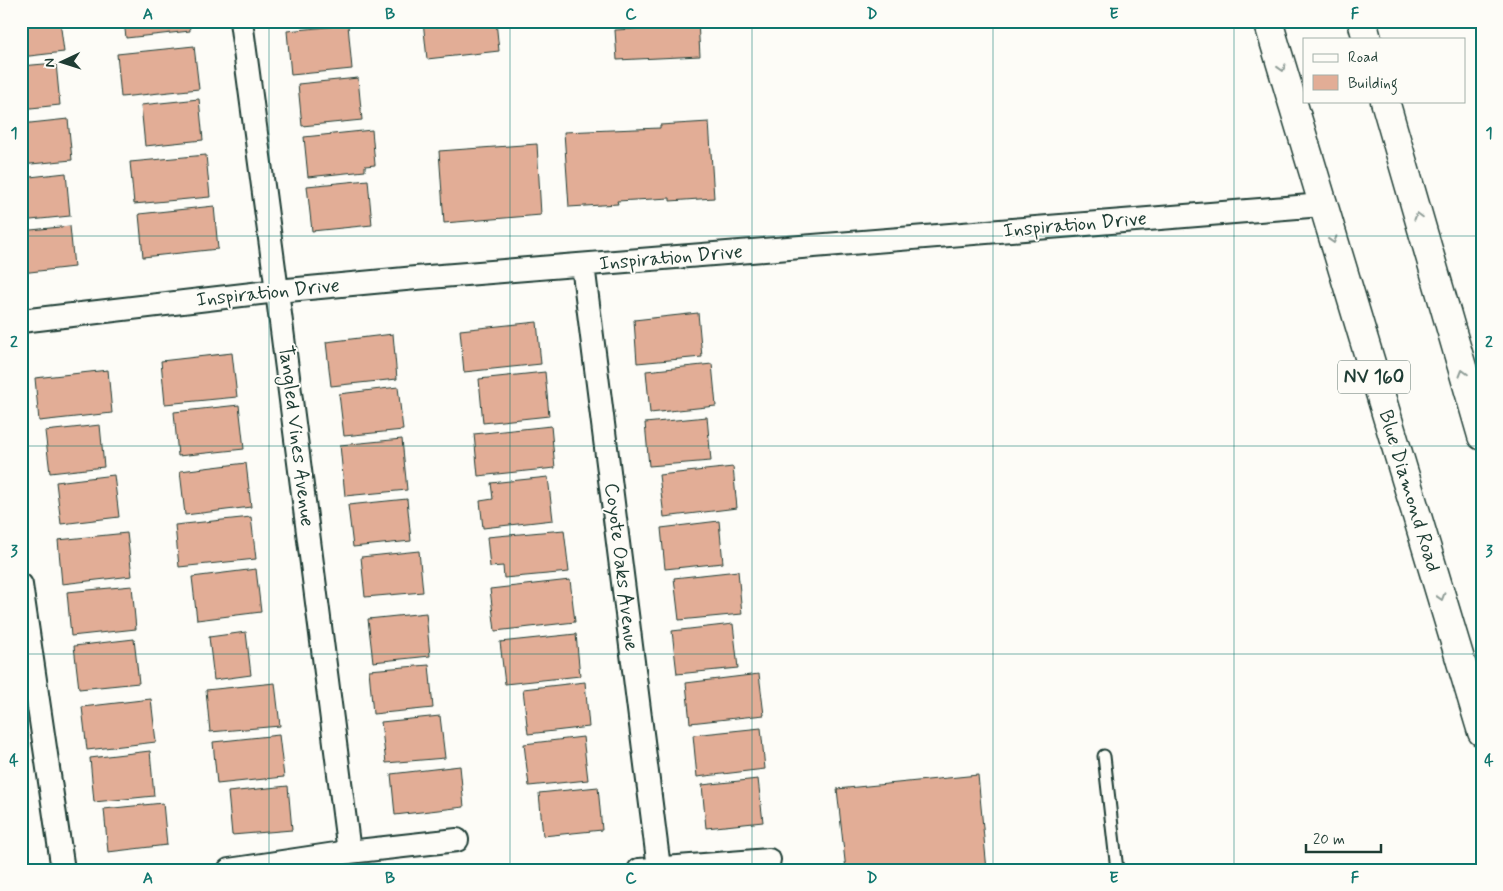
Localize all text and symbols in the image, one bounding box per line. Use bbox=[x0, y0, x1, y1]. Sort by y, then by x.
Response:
text: A bbox=[143, 4, 153, 25]
text: B bbox=[385, 4, 395, 25]
text: C bbox=[625, 4, 637, 25]
text: D bbox=[866, 4, 878, 25]
text: E bbox=[1109, 4, 1119, 25]
text: F bbox=[1351, 4, 1360, 25]
north arrow bbox=[38, 38, 88, 88]
legend bbox=[1303, 38, 1466, 102]
text: Road bbox=[1348, 48, 1378, 68]
text: N bbox=[41, 58, 59, 68]
one-way arrow bbox=[1276, 63, 1286, 72]
text: Building bbox=[1348, 74, 1398, 95]
text: 1 bbox=[10, 123, 18, 144]
text: 1 bbox=[1485, 123, 1493, 144]
street label: Inspiration Drive bbox=[1002, 205, 1148, 245]
one-way arrow bbox=[1414, 213, 1424, 221]
one-way arrow bbox=[1328, 236, 1338, 244]
street label: Inspiration Drive bbox=[598, 238, 744, 278]
street label: Inspiration Drive bbox=[195, 272, 341, 314]
text: 2 bbox=[10, 332, 18, 353]
text: 2 bbox=[1485, 332, 1493, 353]
street label: Tangled Vines Avenue bbox=[270, 344, 321, 528]
road number: NV 160 bbox=[1338, 361, 1410, 394]
one-way arrow bbox=[1459, 369, 1469, 377]
street label: Blue Diamond Road bbox=[1372, 407, 1446, 575]
street label: Coyote Oaks Avenue bbox=[597, 482, 645, 652]
text: 3 bbox=[10, 541, 18, 562]
text: 3 bbox=[1485, 541, 1493, 562]
one-way arrow bbox=[1435, 592, 1445, 601]
text: 4 bbox=[9, 750, 19, 771]
text: 4 bbox=[1484, 750, 1494, 771]
scale bar bbox=[1306, 821, 1380, 853]
text: 20 m bbox=[1313, 830, 1345, 850]
text: A bbox=[143, 868, 153, 889]
text: B bbox=[385, 868, 395, 889]
text: C bbox=[625, 868, 637, 889]
text: D bbox=[866, 868, 878, 889]
text: E bbox=[1109, 868, 1119, 889]
text: F bbox=[1351, 868, 1360, 889]

